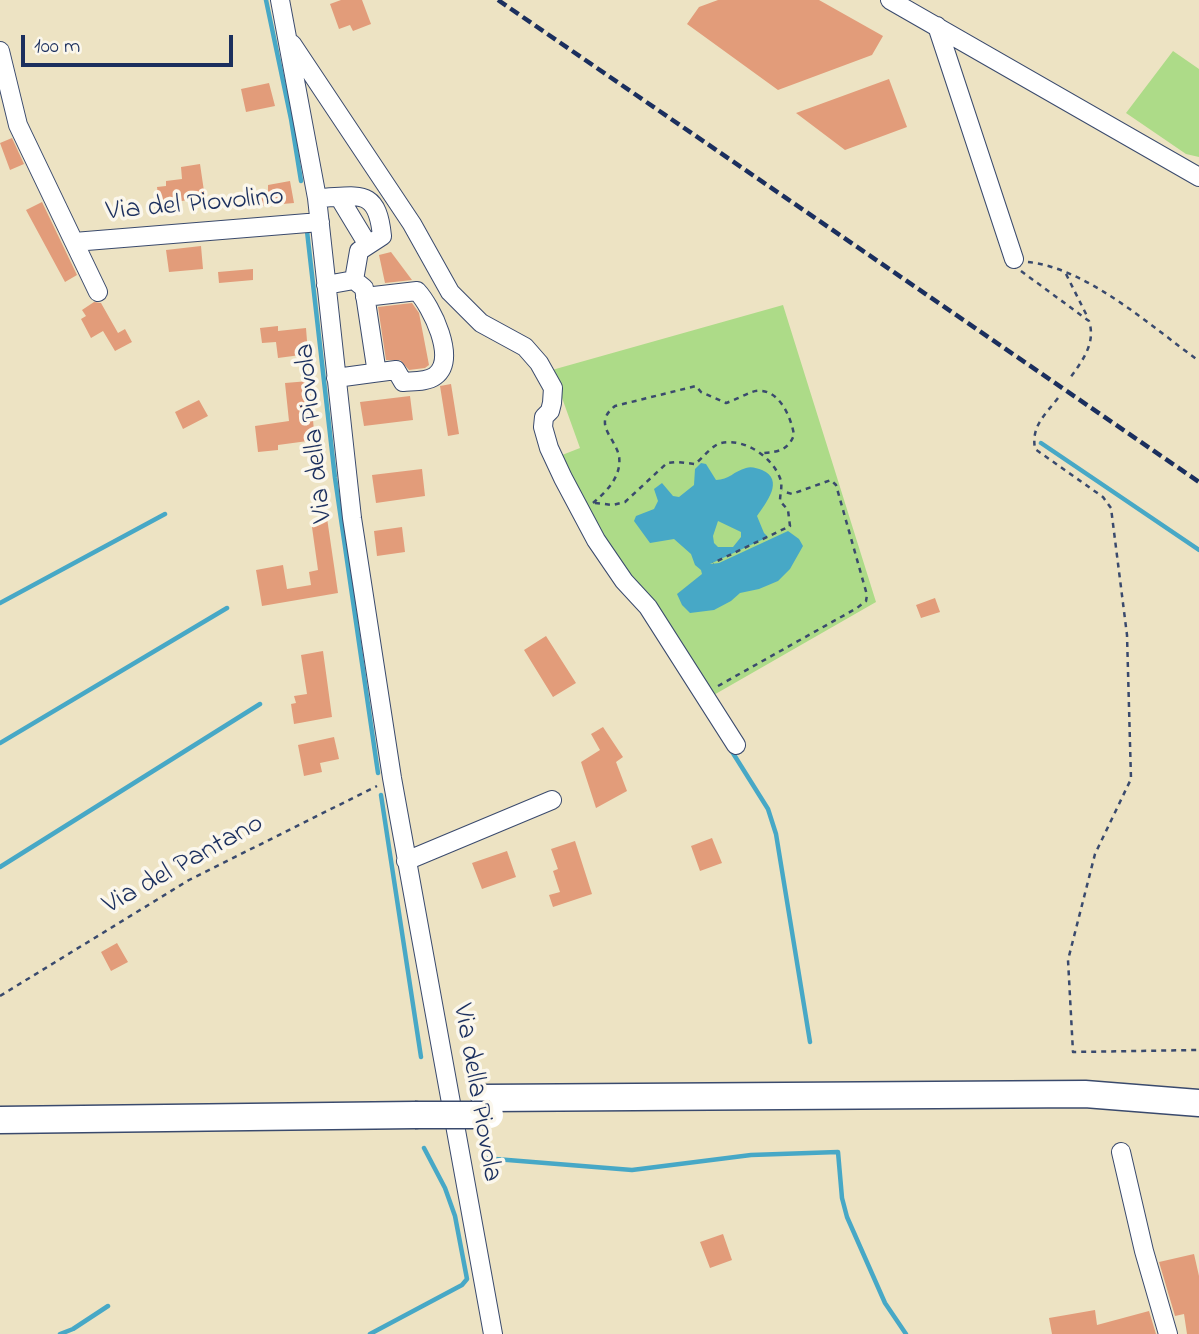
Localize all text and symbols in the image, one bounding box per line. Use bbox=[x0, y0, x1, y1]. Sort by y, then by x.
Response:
scale bar bbox=[24, 21, 236, 65]
text: 100 m bbox=[34, 32, 80, 62]
street label: Via del Piovolino bbox=[105, 181, 285, 231]
street label: Via della Piovola bbox=[290, 342, 342, 524]
street label: Via del Pantano bbox=[98, 808, 270, 924]
street label: Via della Piovola bbox=[443, 1001, 507, 1185]

